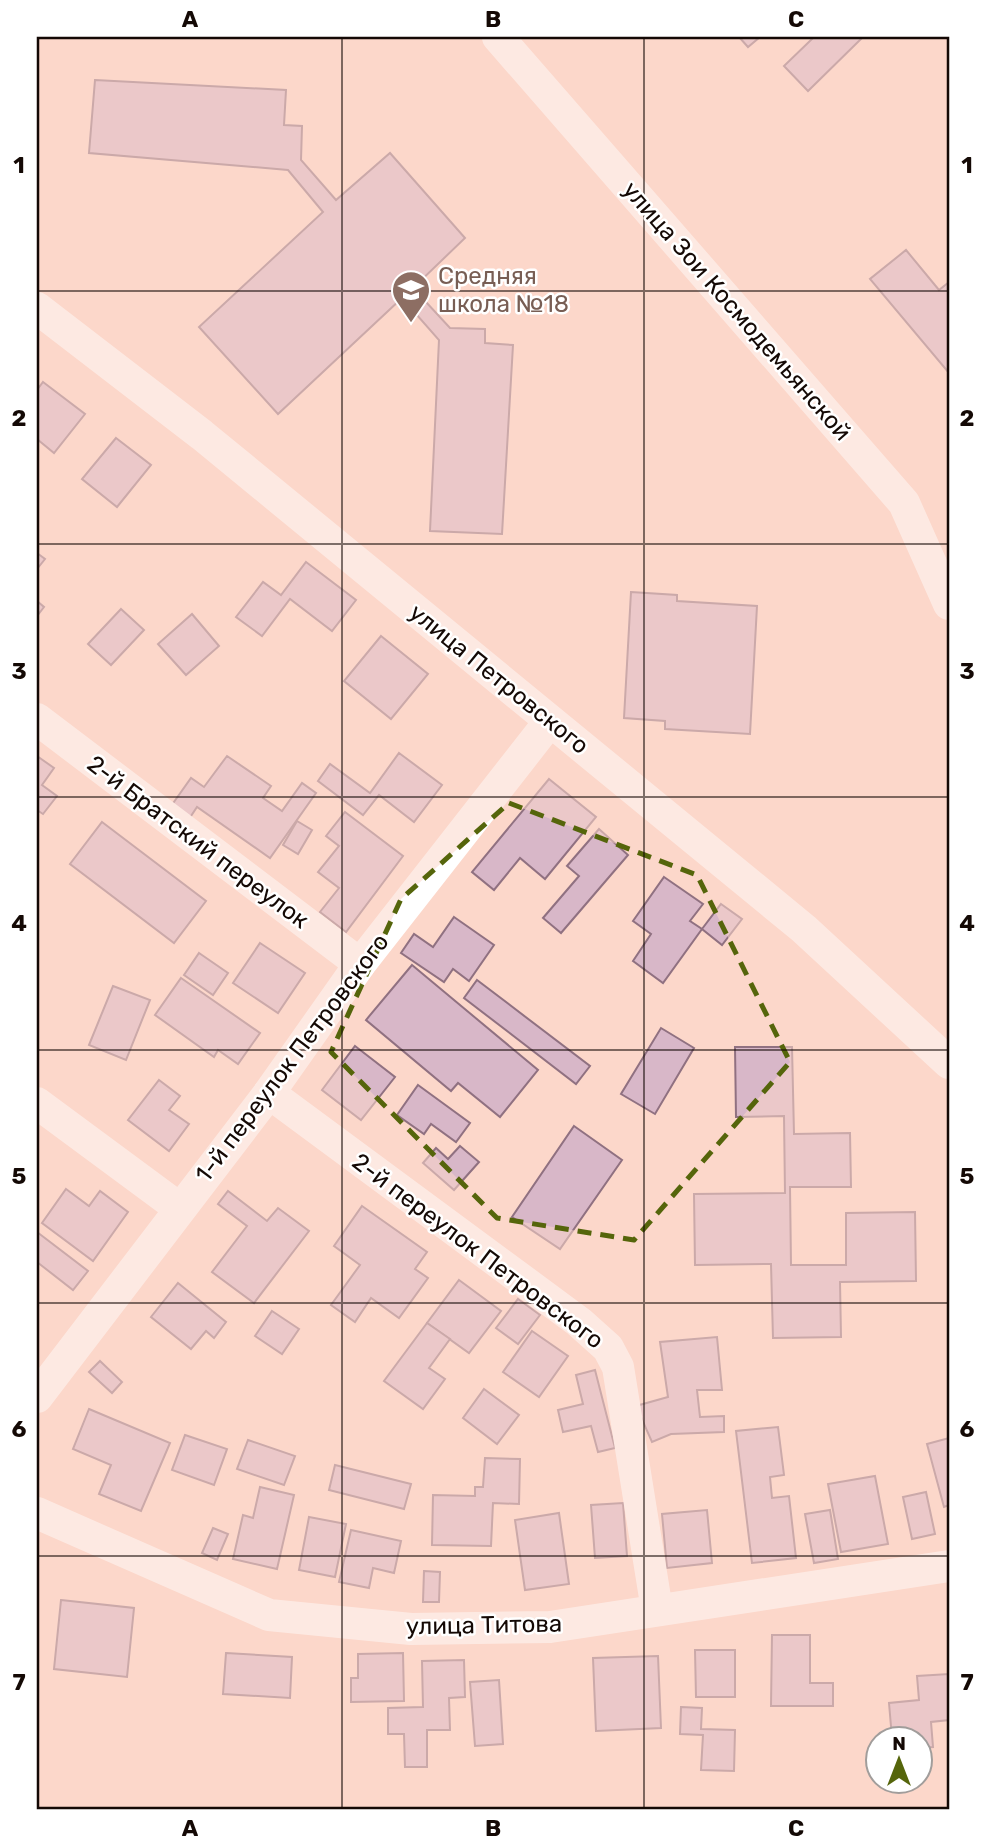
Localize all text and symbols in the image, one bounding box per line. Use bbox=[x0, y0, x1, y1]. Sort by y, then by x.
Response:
text: A bbox=[182, 5, 199, 33]
text: B bbox=[485, 5, 501, 33]
text: C bbox=[788, 5, 804, 33]
text: 1 bbox=[13, 151, 25, 179]
text: 1 bbox=[961, 151, 973, 179]
street label: улица Зои Космодемьянской bbox=[617, 176, 857, 446]
place label: Средняя школа №18 bbox=[438, 262, 569, 318]
school or university icon: Средняя школа №18 bbox=[390, 269, 432, 324]
text: 2 bbox=[12, 404, 26, 432]
text: 2 bbox=[960, 404, 974, 432]
street label: улица Петровского bbox=[404, 598, 594, 760]
text: 3 bbox=[11, 657, 27, 685]
text: 3 bbox=[959, 657, 975, 685]
street label: 2-й Братский переулок bbox=[82, 750, 314, 934]
text: 4 bbox=[11, 909, 27, 937]
text: 4 bbox=[959, 909, 975, 937]
street label: 1-й переулок Петровского bbox=[189, 928, 395, 1188]
street label: 2-й переулок Петровского bbox=[347, 1147, 609, 1355]
text: 5 bbox=[12, 1162, 27, 1190]
text: 5 bbox=[960, 1162, 975, 1190]
text: 6 bbox=[12, 1415, 27, 1443]
text: 6 bbox=[960, 1415, 975, 1443]
street label: улица Титова bbox=[406, 1610, 562, 1640]
text: 7 bbox=[12, 1668, 26, 1696]
text: 7 bbox=[960, 1668, 974, 1696]
north arrow bbox=[864, 1724, 934, 1794]
text: N bbox=[892, 1732, 906, 1755]
text: A bbox=[182, 1814, 199, 1842]
text: B bbox=[485, 1814, 501, 1842]
text: C bbox=[788, 1814, 804, 1842]

